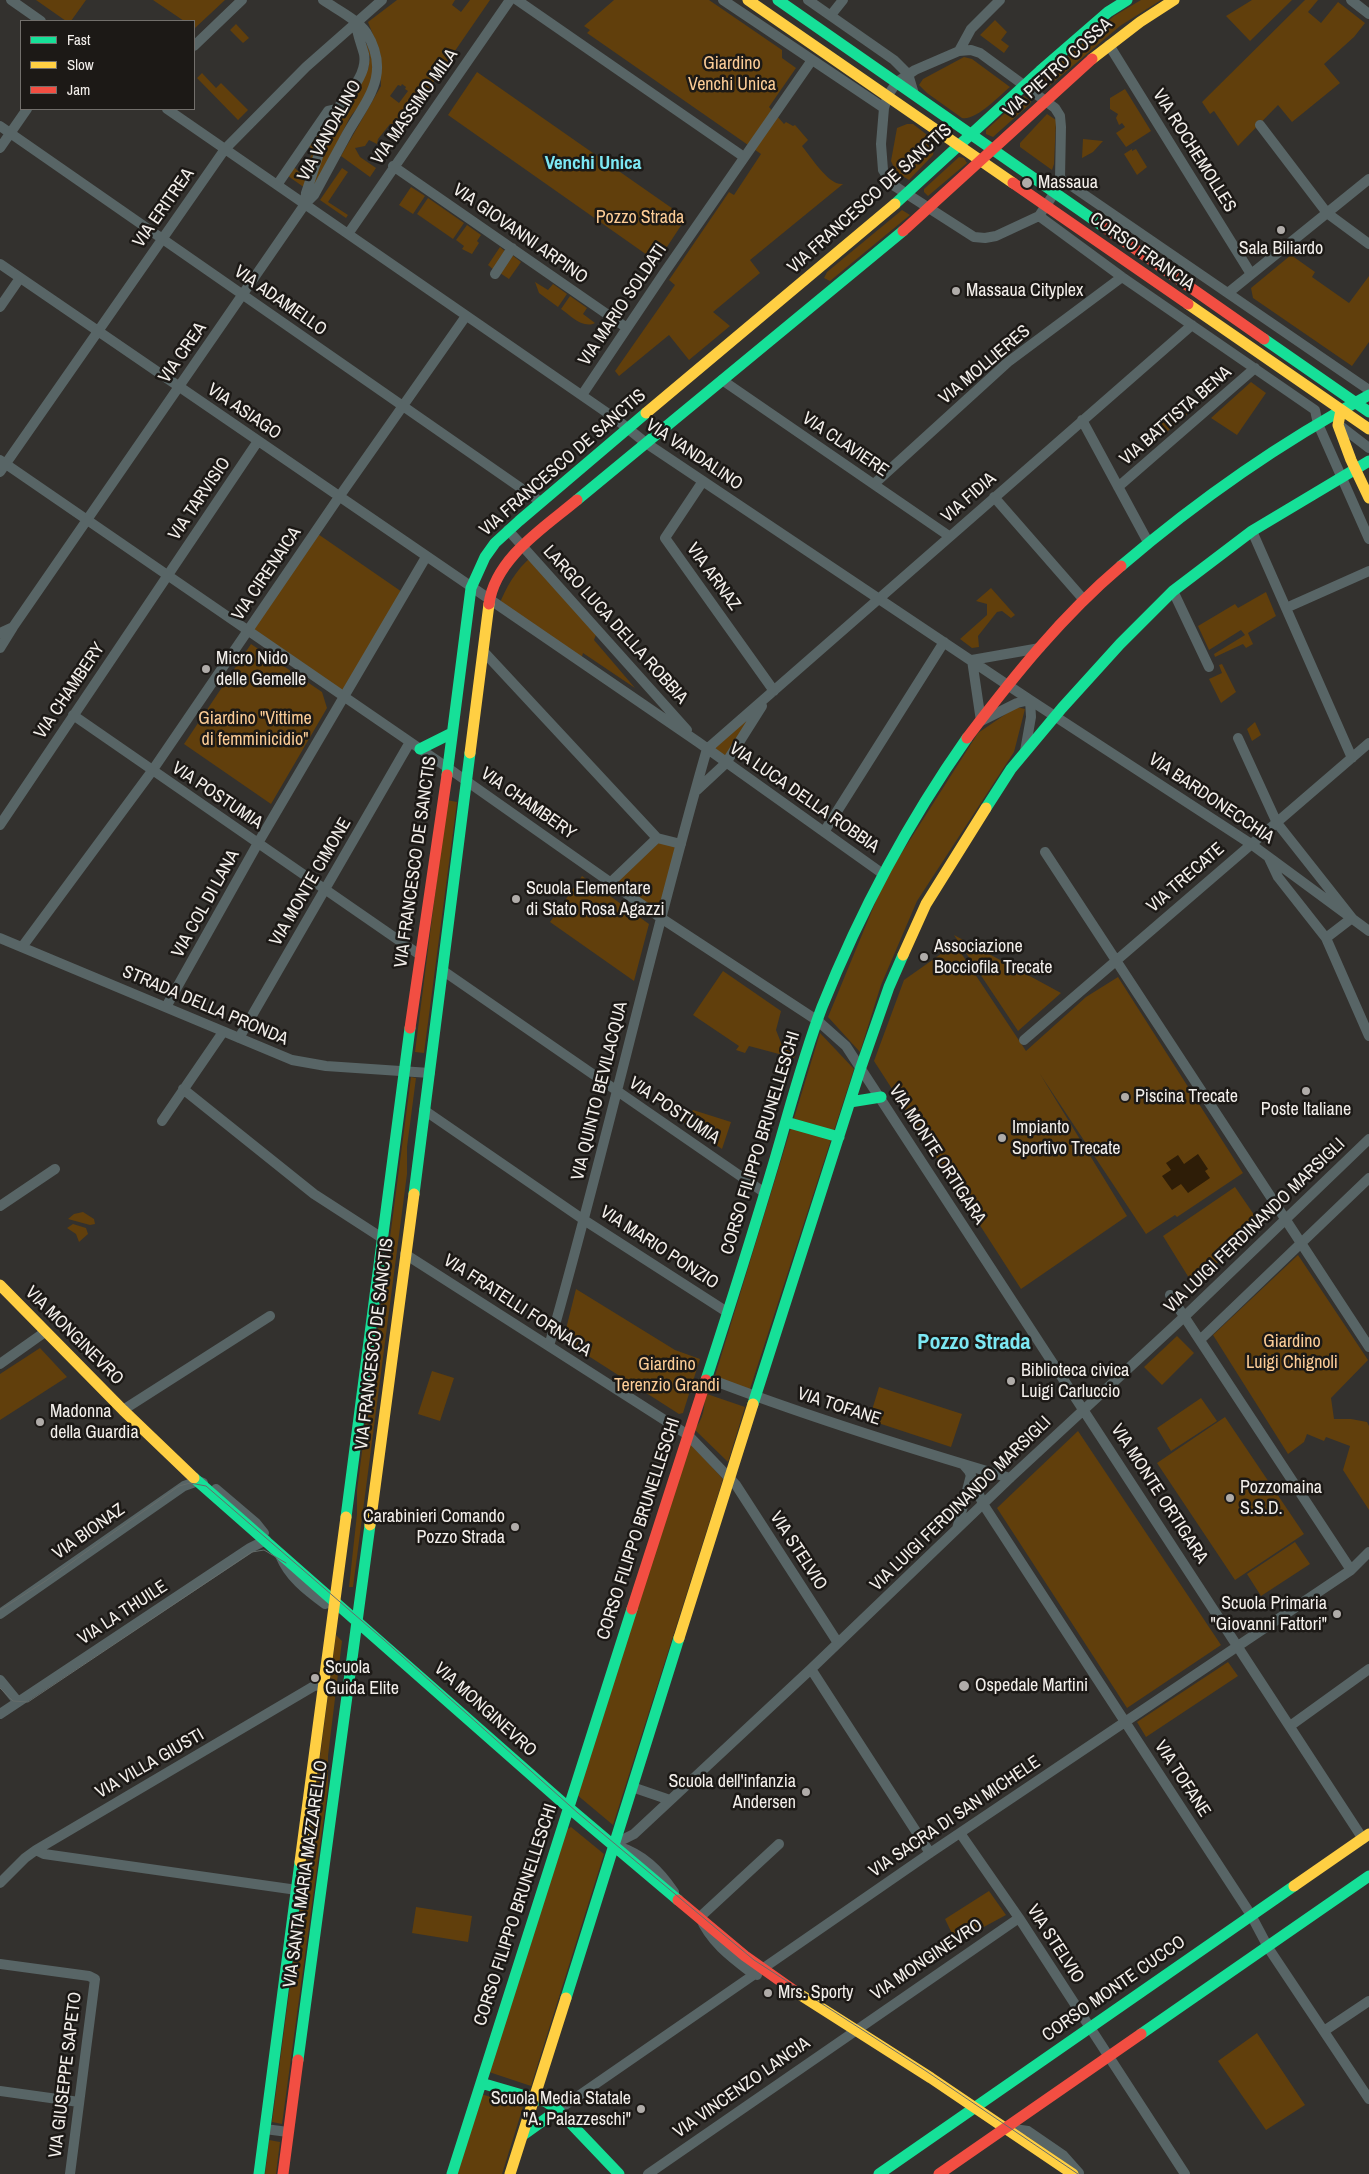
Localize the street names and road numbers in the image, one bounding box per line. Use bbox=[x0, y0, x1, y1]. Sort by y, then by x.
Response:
street label: VIA PIETRO COSSA bbox=[999, 14, 1117, 122]
street label: VIA MASSIMO MILA bbox=[367, 45, 463, 169]
street label: VIA VANDALINO bbox=[293, 77, 367, 185]
street label: VIA ROCHEMOLLES bbox=[1147, 85, 1241, 217]
street label: VIA FRANCESCO DE SANCTIS bbox=[784, 120, 956, 278]
street label: VIA ERITREA bbox=[129, 164, 199, 252]
street label: VIA GIOVANNI ARPINO bbox=[448, 179, 592, 289]
street label: CORSO FRANCIA bbox=[1085, 208, 1199, 296]
street label: VIA MARIO SOLDATI bbox=[574, 240, 672, 370]
street label: VIA ADAMELLO bbox=[229, 261, 331, 341]
street label: VIA CREA bbox=[154, 319, 212, 387]
street label: VIA MOLLIERES bbox=[935, 321, 1035, 409]
street label: VIA BATTISTA BENA bbox=[1116, 362, 1236, 470]
street label: VIA ASIAGO bbox=[203, 379, 285, 445]
street label: VIA FRANCESCO DE SANCTIS bbox=[475, 385, 651, 541]
street label: VIA CLAVIERE bbox=[798, 408, 892, 482]
street label: VIA VANDALINO bbox=[641, 415, 747, 495]
street label: VIA TARVISIO bbox=[164, 453, 236, 545]
street label: VIA FIDIA bbox=[937, 468, 1001, 528]
street label: VIA CIRENAICA bbox=[228, 523, 306, 625]
street label: VIA ARNAZ bbox=[681, 539, 745, 615]
street label: LARGO LUCA DELLA ROBBIA bbox=[538, 541, 692, 709]
street label: VIA CHAMBERY bbox=[30, 639, 110, 743]
street label: VIA LUCA DELLA ROBBIA bbox=[725, 738, 883, 858]
street label: VIA BARDONECCHIA bbox=[1144, 749, 1278, 849]
street label: VIA FRANCESCO DE SANCTIS bbox=[390, 755, 442, 969]
street label: VIA POSTUMIA bbox=[167, 758, 267, 834]
street label: VIA CHAMBERY bbox=[476, 763, 580, 845]
street label: VIA MONTE CIMONE bbox=[266, 814, 356, 950]
street label: VIA TRECATE bbox=[1143, 838, 1229, 918]
street label: VIA COL DI LANA bbox=[168, 846, 244, 962]
street label: STRADA DELLA PRONDA bbox=[119, 961, 291, 1051]
street label: VIA QUINTO BEVILACQUA bbox=[567, 999, 633, 1183]
street label: CORSO FILIPPO BRUNELLESCHI bbox=[717, 1029, 805, 1257]
street label: VIA POSTUMIA bbox=[624, 1073, 724, 1149]
street label: VIA MONTE ORTIGARA bbox=[884, 1081, 990, 1229]
street label: VIA LUIGI FERDINANDO MARSIGLI bbox=[1160, 1134, 1350, 1318]
street label: VIA MARIO PONZIO bbox=[596, 1202, 722, 1294]
street label: VIA FRANCESCO DE SANCTIS bbox=[351, 1237, 399, 1451]
street label: VIA FRATELLI FORNACA bbox=[439, 1250, 595, 1362]
street label: VIA MONGINEVRO bbox=[20, 1282, 128, 1390]
street label: VIA TOFANE bbox=[794, 1383, 884, 1431]
street label: VIA LUIGI FERDINANDO MARSIGLI bbox=[866, 1412, 1056, 1596]
street label: CORSO FILIPPO BRUNELLESCHI bbox=[593, 1415, 685, 1643]
street label: VIA MONTE ORTIGARA bbox=[1106, 1420, 1212, 1568]
street label: VIA BIONAZ bbox=[49, 1499, 129, 1565]
street label: VIA STELVIO bbox=[765, 1508, 831, 1594]
street label: VIA LA THUILE bbox=[74, 1576, 172, 1650]
street label: VIA MONGINEVRO bbox=[429, 1658, 541, 1762]
street label: VIA VILLA GIUSTI bbox=[92, 1724, 208, 1804]
street label: VIA TOFANE bbox=[1149, 1737, 1215, 1821]
street label: VIA SACRA DI SAN MICHELE bbox=[865, 1752, 1045, 1882]
street label: VIA SANTA MARIA MAZZARELLO bbox=[279, 1759, 333, 1989]
street label: CORSO FILIPPO BRUNELLESCHI bbox=[470, 1801, 562, 2029]
street label: VIA STELVIO bbox=[1022, 1901, 1088, 1987]
street label: VIA MONGINEVRO bbox=[867, 1915, 987, 2005]
street label: CORSO MONTE CUCCO bbox=[1038, 1931, 1190, 2047]
street label: VIA GIUSEPPE SAPETO bbox=[45, 1991, 87, 2159]
street label: VIA VINCENZO LANCIA bbox=[670, 2033, 814, 2143]

